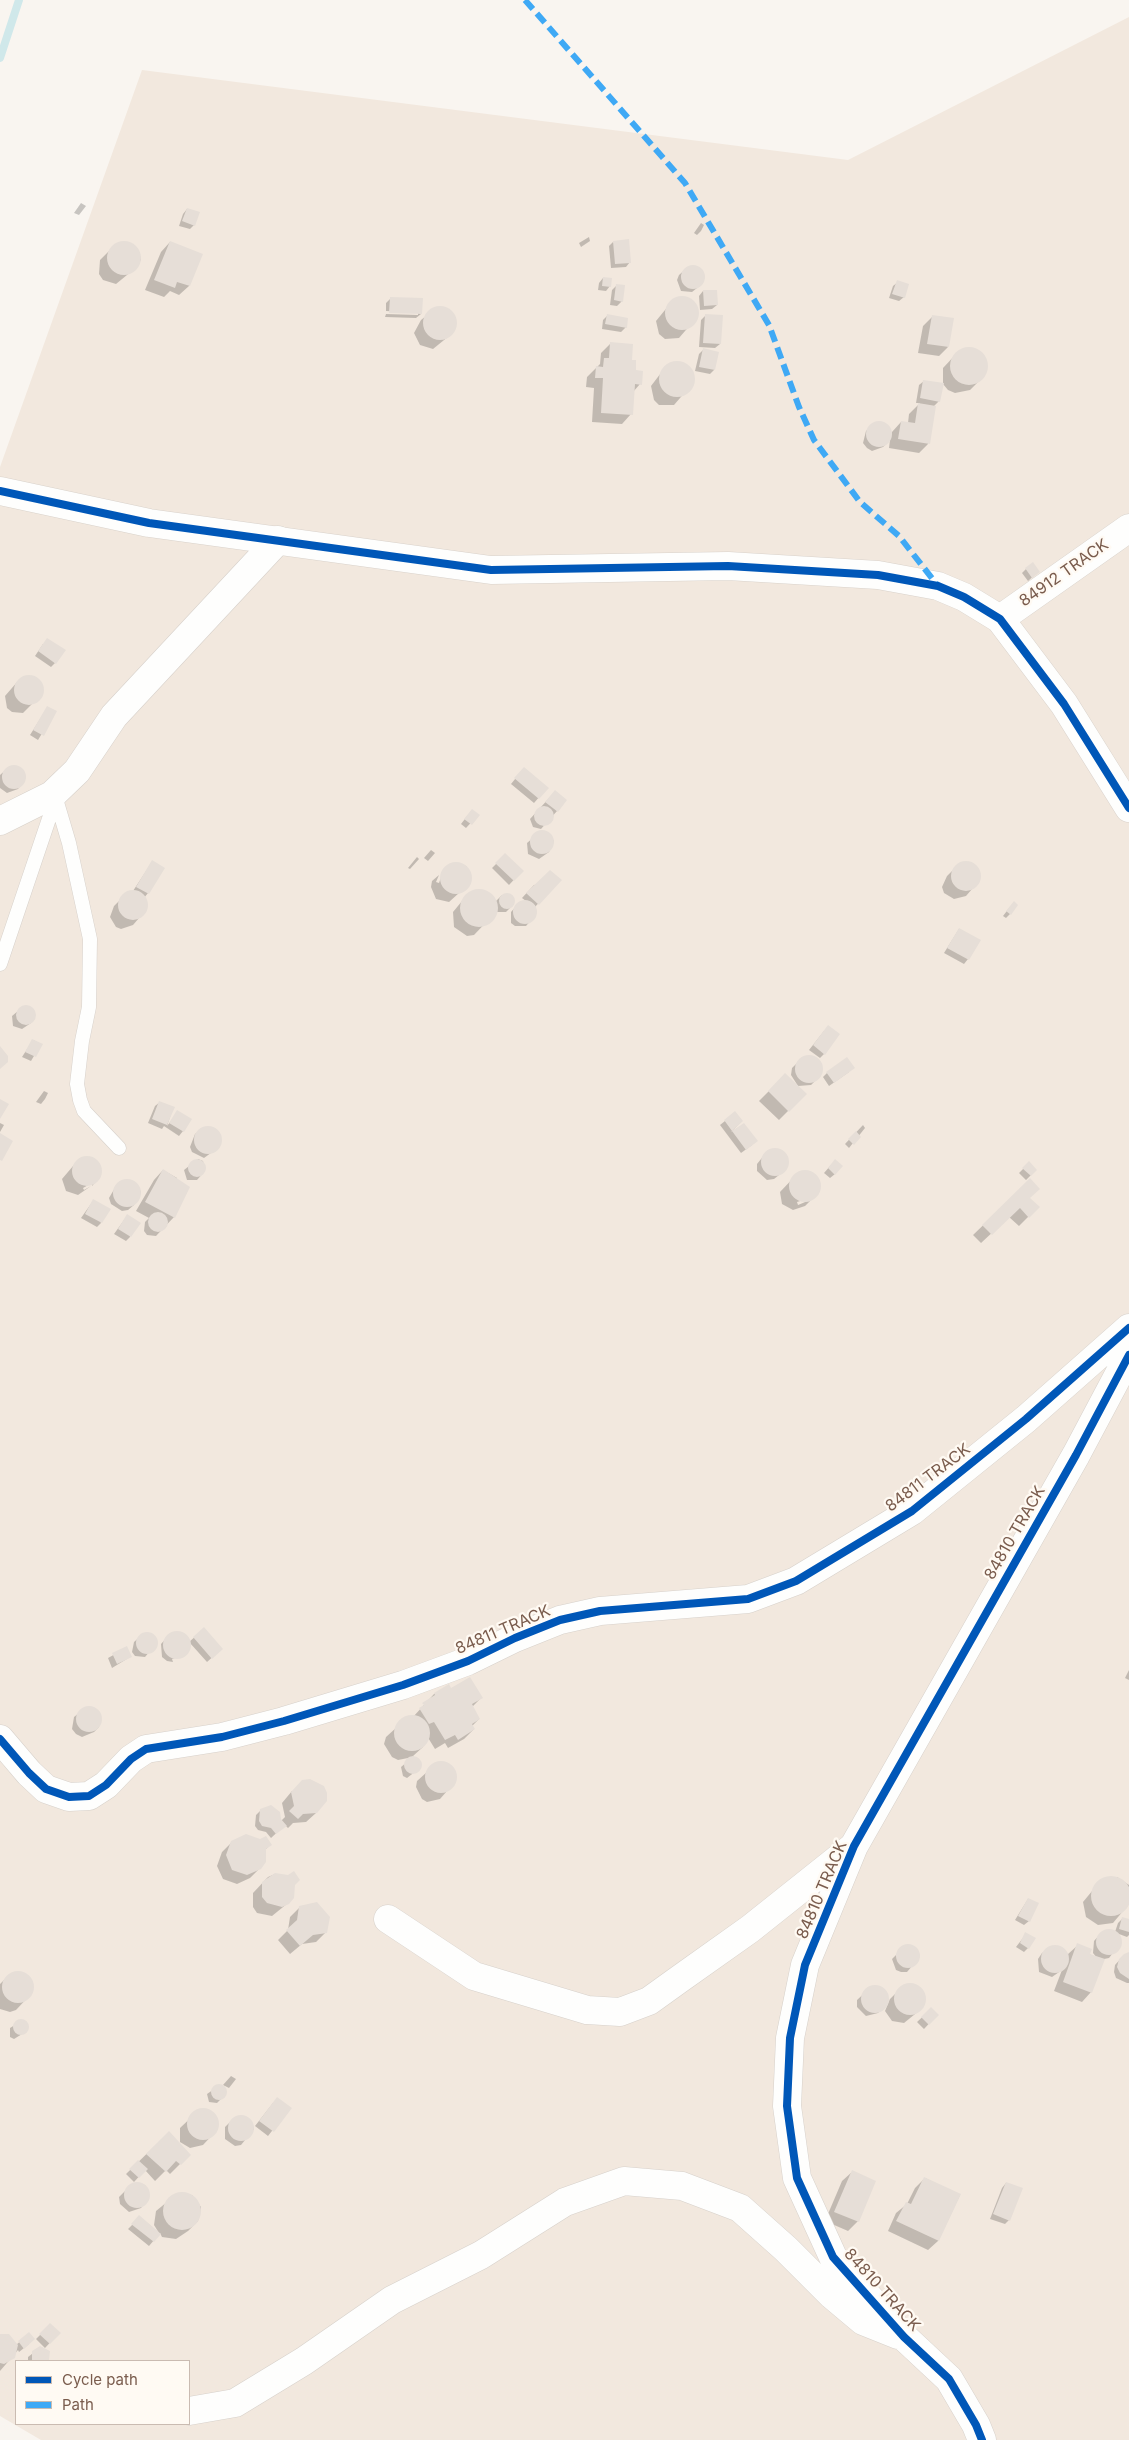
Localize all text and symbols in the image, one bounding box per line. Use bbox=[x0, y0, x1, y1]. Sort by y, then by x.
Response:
street label: 84912 TRACK bbox=[1016, 535, 1112, 611]
street label: 84811 TRACK bbox=[882, 1440, 974, 1516]
street label: 84810 TRACK bbox=[980, 1483, 1050, 1583]
street label: 84811 TRACK bbox=[453, 1601, 553, 1659]
street label: 84810 TRACK bbox=[793, 1838, 851, 1942]
street label: 84810 TRACK bbox=[840, 2245, 924, 2335]
legend bbox=[15, 2360, 190, 2425]
text: Cycle path bbox=[62, 2370, 138, 2389]
text: Path bbox=[62, 2395, 94, 2414]

